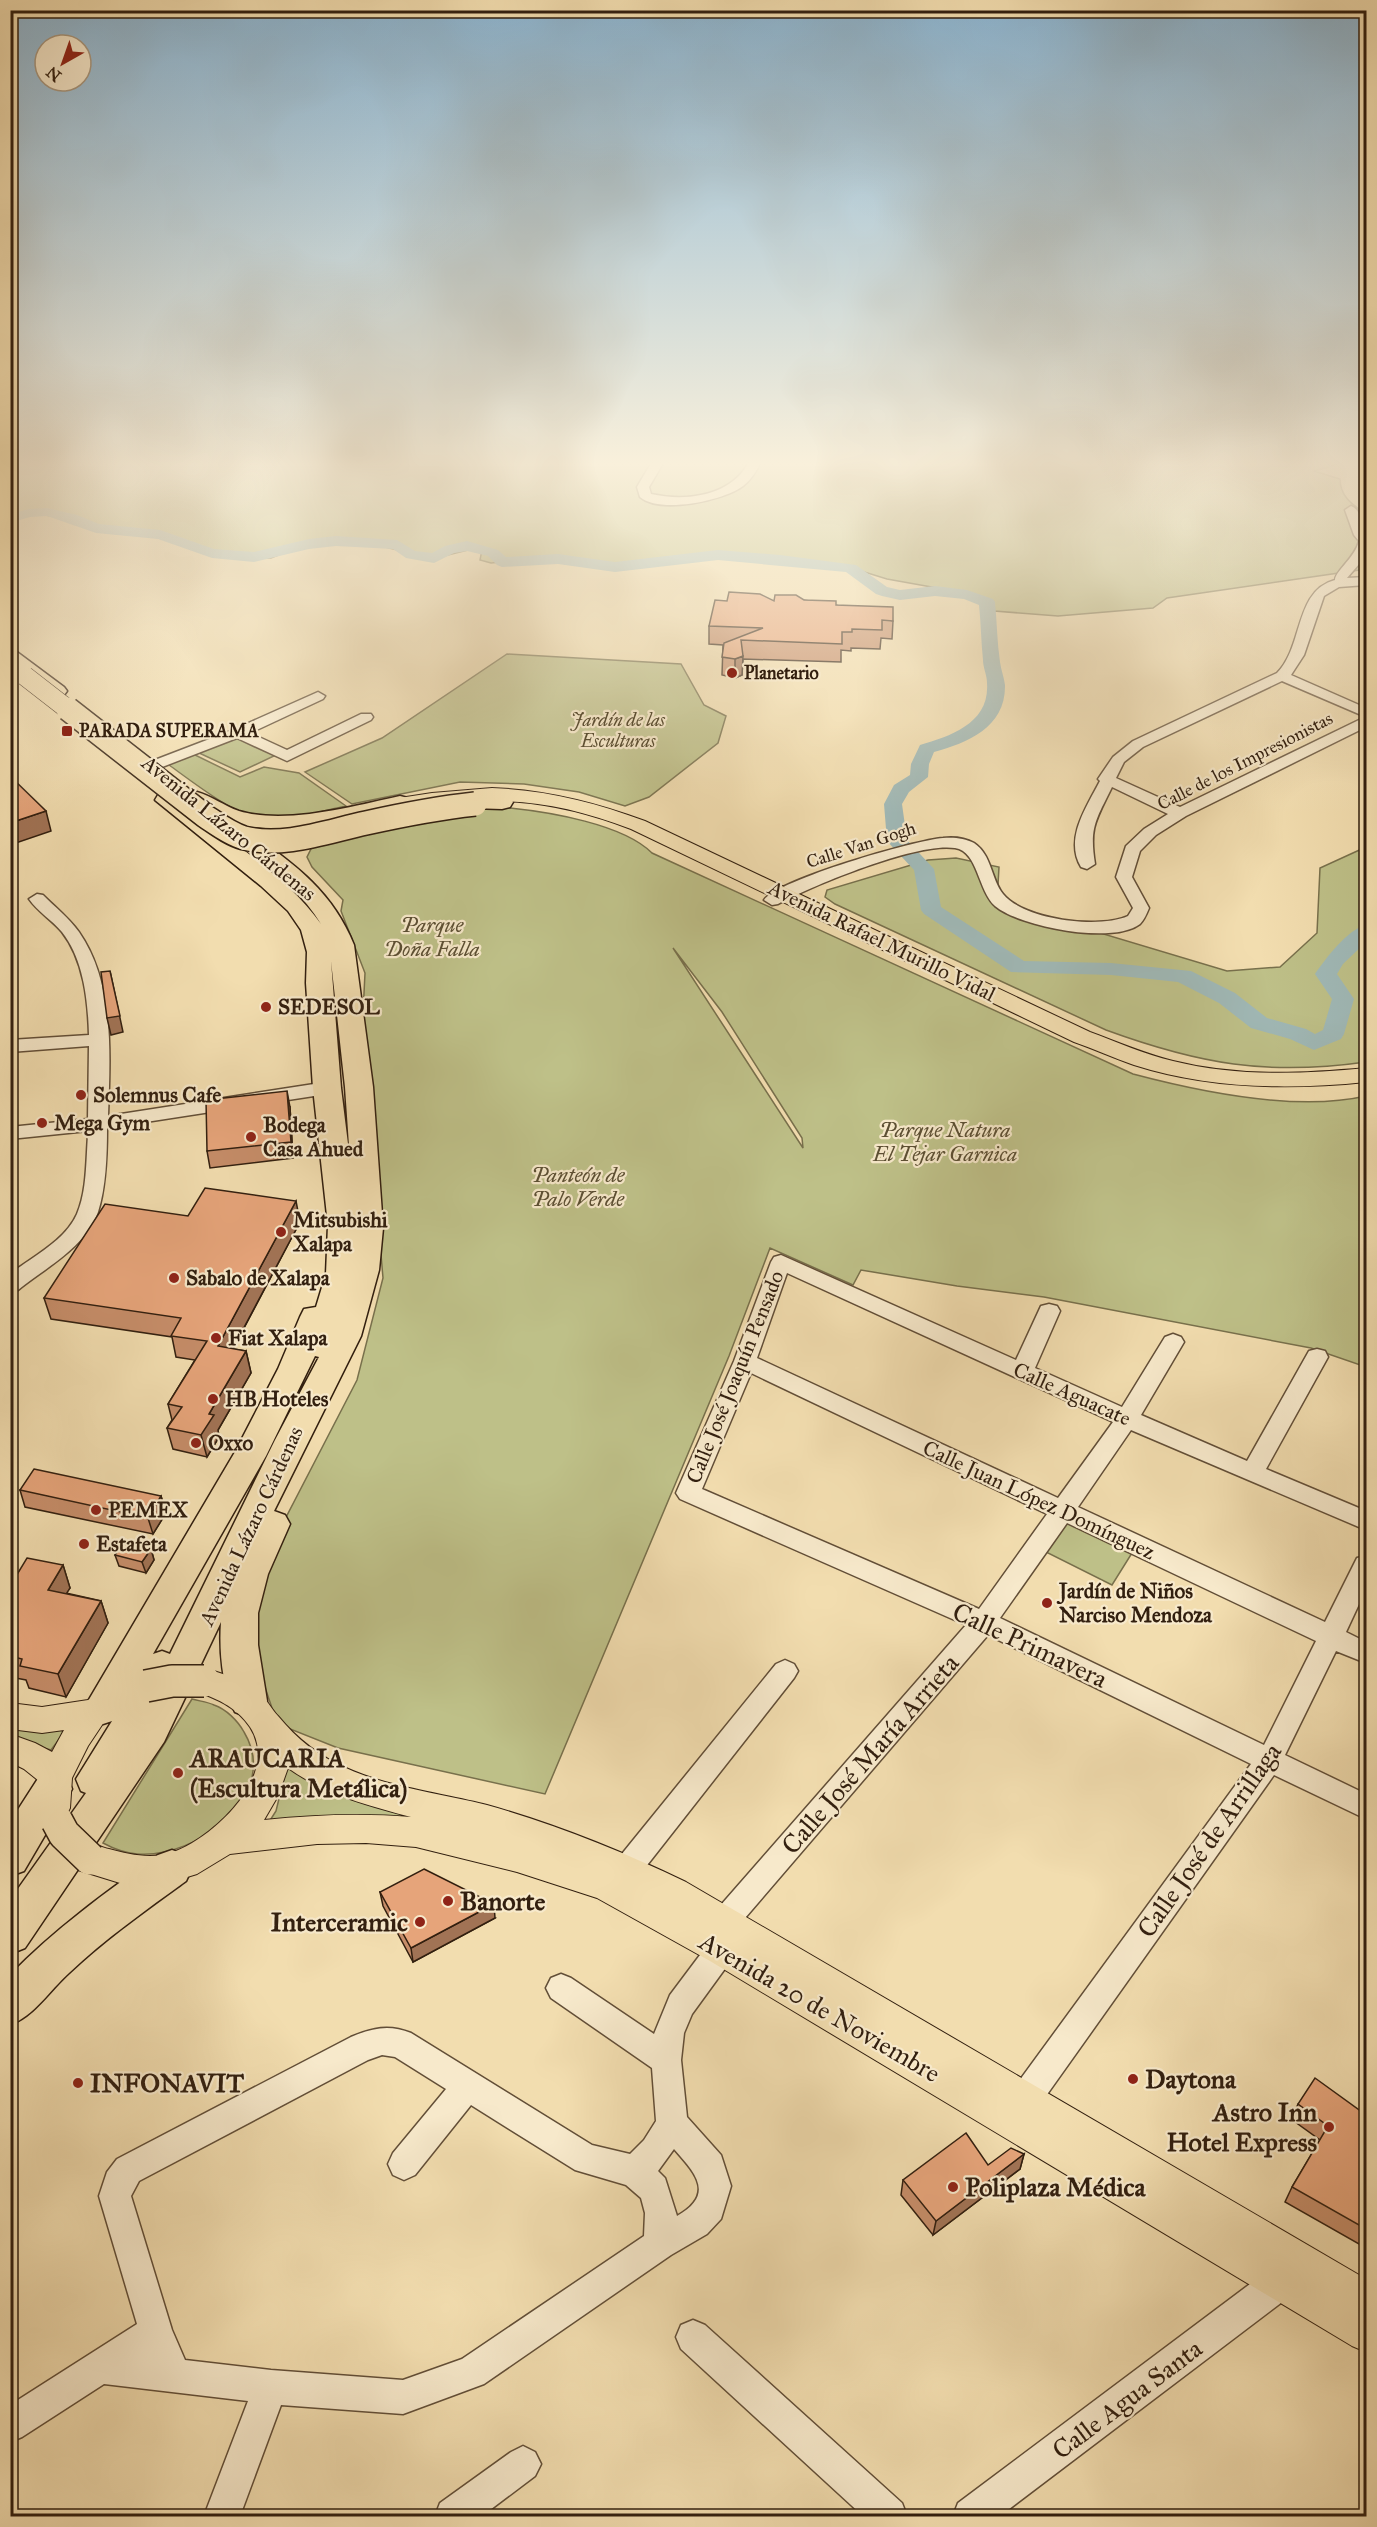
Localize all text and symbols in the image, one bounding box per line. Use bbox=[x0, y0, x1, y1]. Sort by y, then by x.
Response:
north arrow bbox=[33, 33, 93, 93]
text: N bbox=[42, 62, 65, 86]
place label: Planetario bbox=[744, 662, 819, 684]
marker: Planetario bbox=[725, 666, 739, 680]
street label: Calle de los Impresionistas bbox=[1154, 707, 1336, 815]
park label: Jardín de las Esculturas bbox=[570, 709, 666, 752]
place label: PARADA SUPERAMA bbox=[79, 720, 260, 742]
marker: PARADA SUPERAMA bbox=[60, 724, 74, 738]
street label: Avenida Lázaro Cárdenas bbox=[136, 749, 322, 906]
street label: Calle Van Gogh bbox=[803, 817, 919, 874]
street label: Avenida Rafael Murillo Vidal bbox=[763, 874, 1000, 1008]
park label: Parque Doña Falla bbox=[384, 912, 480, 962]
place label: SEDESOL bbox=[278, 994, 380, 1020]
marker: SEDESOL bbox=[259, 1000, 273, 1014]
place label: Solemnus Cafe bbox=[93, 1082, 221, 1108]
marker: Solemnus Cafe bbox=[74, 1088, 88, 1102]
place label: Mega Gym bbox=[54, 1110, 151, 1136]
place label: Bodega Casa Ahued bbox=[263, 1112, 364, 1162]
marker: Mega Gym bbox=[35, 1116, 49, 1130]
park label: Parque Natura El Tejar Garnica bbox=[872, 1117, 1017, 1167]
marker: Bodega Casa Ahued bbox=[244, 1130, 258, 1144]
park label: Panteón de Palo Verde bbox=[532, 1162, 626, 1212]
place label: Mitsubishi Xalapa bbox=[292, 1207, 388, 1257]
marker: Mitsubishi Xalapa bbox=[274, 1225, 288, 1239]
place label: Sabalo de Xalapa bbox=[186, 1265, 331, 1291]
street label: Calle José Joaquín Pensado bbox=[680, 1266, 790, 1487]
marker: Sabalo de Xalapa bbox=[167, 1271, 181, 1285]
place label: Fiat Xalapa bbox=[228, 1325, 328, 1351]
marker: Fiat Xalapa bbox=[209, 1331, 223, 1345]
street label: Calle Aguacate bbox=[1009, 1357, 1135, 1432]
place label: HB Hoteles bbox=[225, 1386, 329, 1412]
marker: HB Hoteles bbox=[206, 1392, 220, 1406]
street label: Avenida Lázaro Cárdenas bbox=[193, 1422, 309, 1631]
place label: Oxxo bbox=[208, 1430, 253, 1456]
street label: Calle Juan López Domínguez bbox=[919, 1435, 1159, 1565]
marker: Oxxo bbox=[189, 1436, 203, 1450]
place label: PEMEX bbox=[108, 1497, 189, 1523]
marker: PEMEX bbox=[89, 1503, 103, 1517]
place label: Estafeta bbox=[96, 1531, 168, 1557]
marker: Estafeta bbox=[77, 1537, 91, 1551]
place label: Jardín de Niños Narciso Mendoza bbox=[1056, 1578, 1213, 1628]
street label: Calle Primavera bbox=[948, 1595, 1112, 1695]
marker: Jardín de Niños Narciso Mendoza bbox=[1040, 1596, 1054, 1610]
street label: Calle José María Arrieta bbox=[774, 1647, 966, 1861]
street label: Calle José de Arrillaga bbox=[1130, 1737, 1288, 1943]
place label: ARAUCARIA (Escultura Metálica) bbox=[188, 1742, 407, 1805]
marker: ARAUCARIA (Escultura Metálica) bbox=[171, 1766, 185, 1780]
place label: Banorte bbox=[460, 1885, 545, 1917]
marker: Banorte bbox=[441, 1894, 455, 1908]
place label: Interceramic bbox=[271, 1906, 408, 1938]
marker: Interceramic bbox=[413, 1915, 427, 1929]
street label: Avenida 20 de Noviembre bbox=[693, 1924, 946, 2089]
place label: Daytona bbox=[1145, 2063, 1237, 2095]
place label: INFONAVIT bbox=[90, 2067, 244, 2099]
marker: Daytona bbox=[1126, 2072, 1140, 2086]
marker: INFONAVIT bbox=[71, 2076, 85, 2090]
place label: Astro Inn Hotel Express bbox=[1166, 2096, 1318, 2158]
marker: Astro Inn Hotel Express bbox=[1322, 2120, 1336, 2134]
place label: Poliplaza Médica bbox=[965, 2171, 1147, 2203]
marker: Poliplaza Médica bbox=[946, 2180, 960, 2194]
street label: Calle Agua Santa bbox=[1046, 2332, 1208, 2466]

